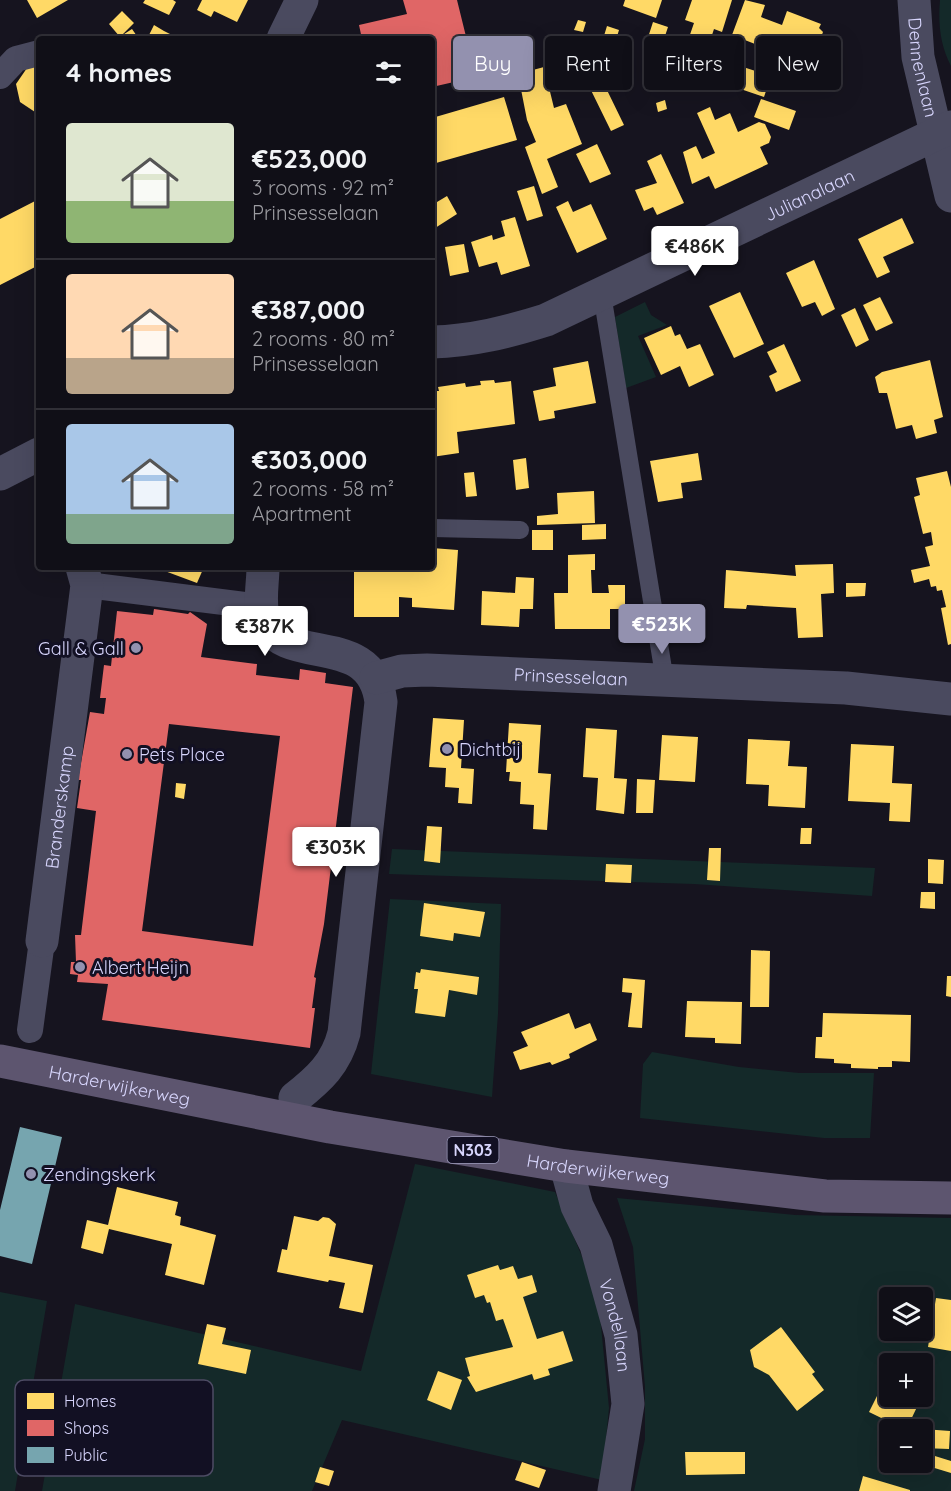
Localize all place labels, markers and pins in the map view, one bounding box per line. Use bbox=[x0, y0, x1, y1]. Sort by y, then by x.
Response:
pin: €486K bbox=[653, 226, 737, 277]
pin: €523K bbox=[620, 604, 704, 655]
pin: €387K bbox=[223, 606, 307, 657]
place label: Gall & Gall bbox=[38, 637, 124, 660]
marker: Gall & Gall bbox=[129, 641, 143, 655]
place label: Dichtbij bbox=[459, 738, 521, 761]
marker: Dichtbij bbox=[440, 742, 454, 756]
place label: Pets Place bbox=[139, 743, 225, 766]
marker: Pets Place bbox=[120, 747, 134, 761]
pin: €303K bbox=[294, 827, 378, 878]
place label: Albert Heijn bbox=[92, 956, 189, 979]
marker: Albert Heijn bbox=[73, 960, 87, 974]
place label: Zendingskerk bbox=[43, 1163, 156, 1186]
marker: Zendingskerk bbox=[24, 1167, 38, 1181]

